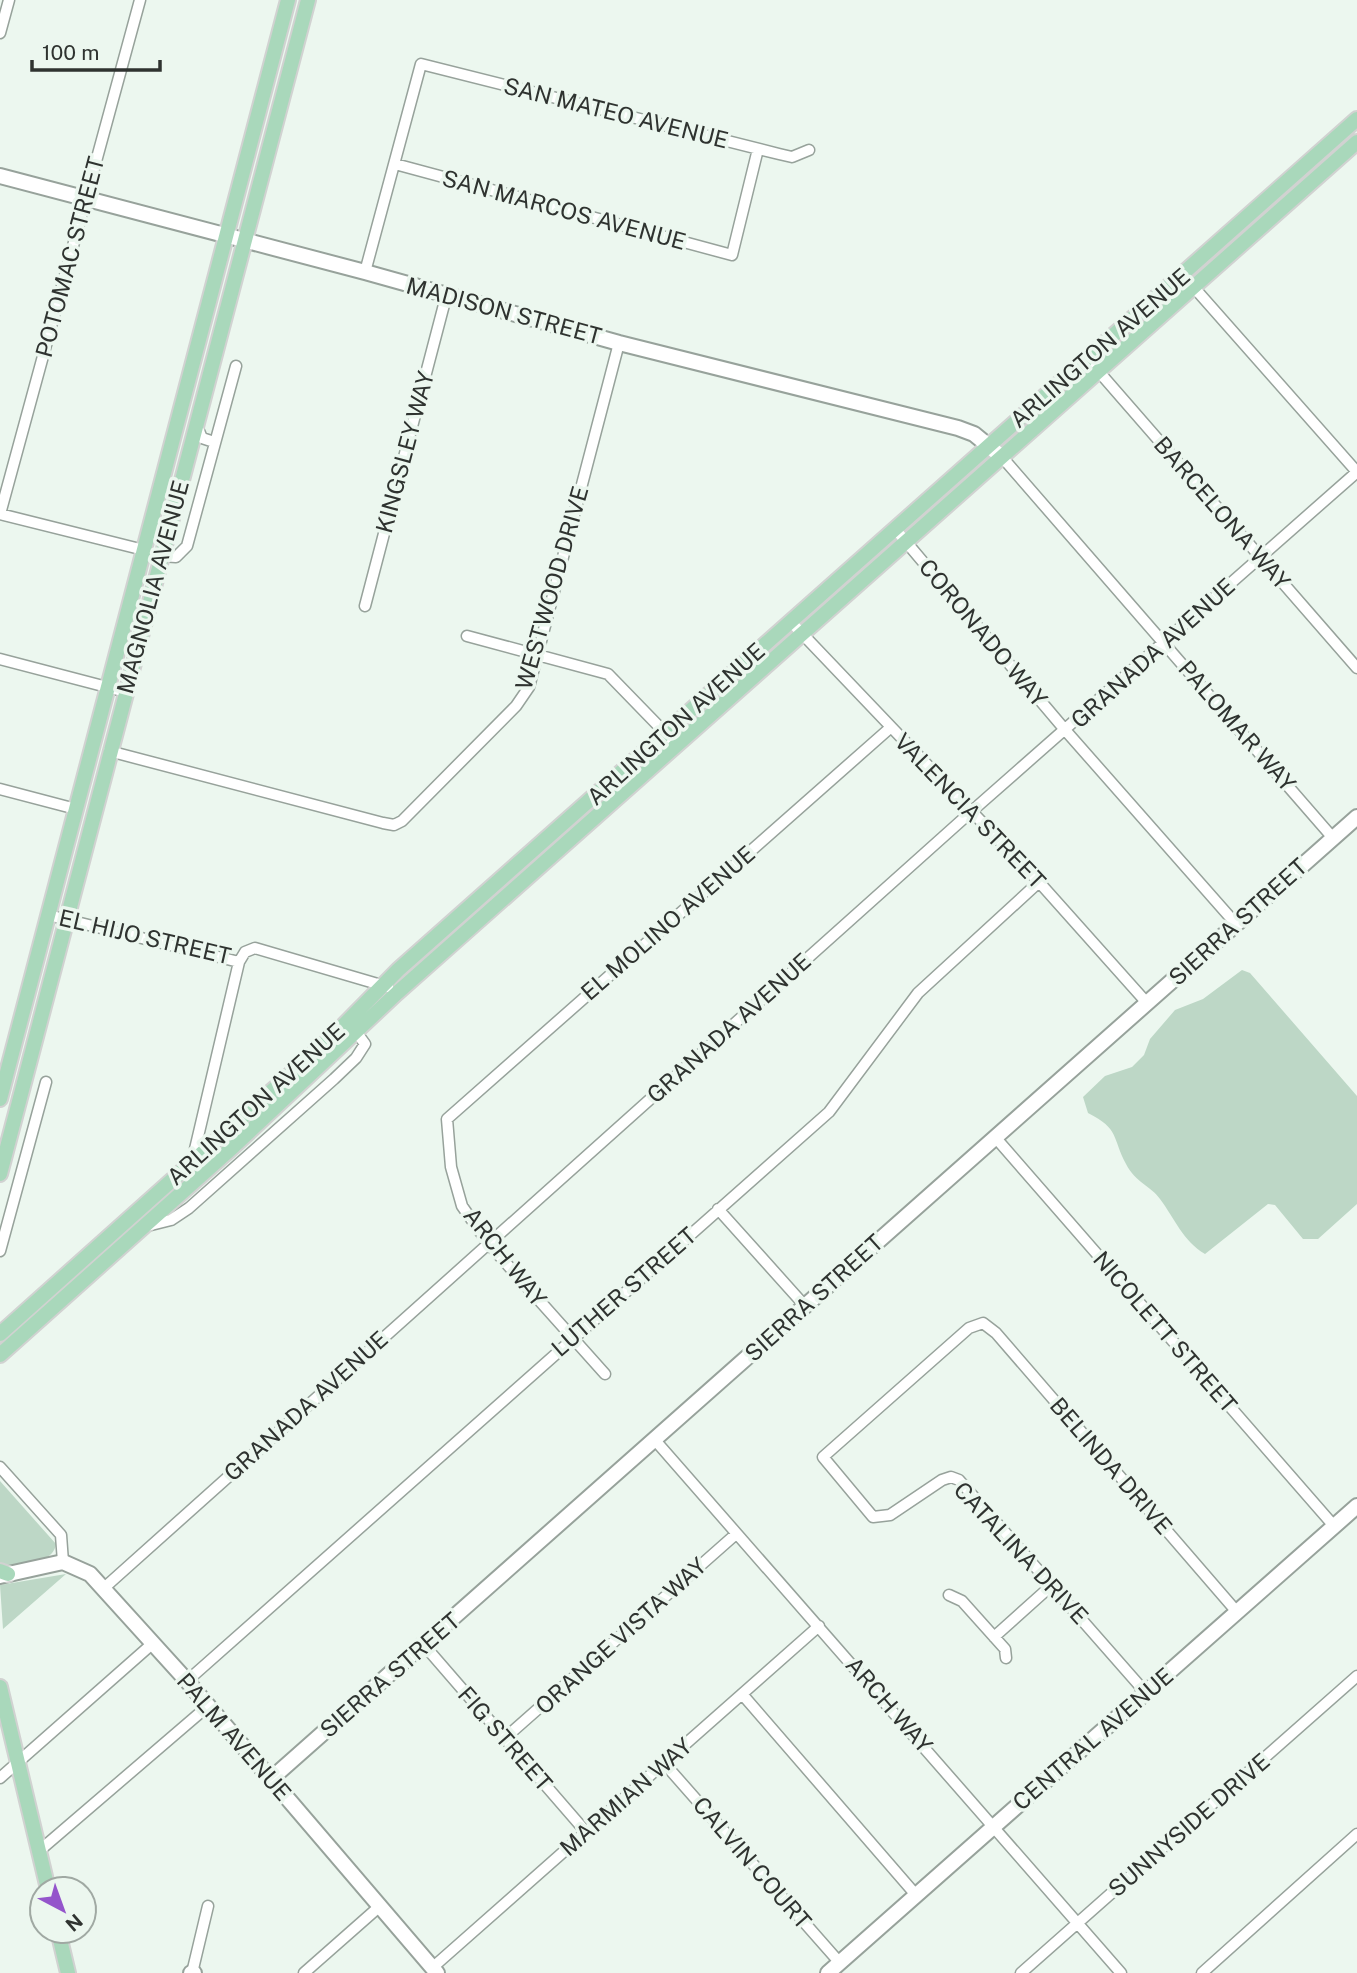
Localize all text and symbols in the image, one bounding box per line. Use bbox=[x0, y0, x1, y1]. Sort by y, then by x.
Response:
scale bar bbox=[32, 28, 159, 72]
text: 100 m bbox=[42, 40, 99, 65]
street label: SAN MATEO AVENUE bbox=[501, 72, 731, 153]
street label: POTOMAC STREET bbox=[30, 153, 109, 360]
street label: SAN MARCOS AVENUE bbox=[439, 164, 689, 255]
street label: ARLINGTON AVENUE bbox=[1004, 262, 1195, 433]
street label: MADISON STREET bbox=[404, 271, 605, 350]
street label: KINGSLEY WAY bbox=[370, 368, 439, 536]
street label: BARCELONA WAY bbox=[1149, 431, 1296, 595]
street label: MAGNOLIA AVENUE bbox=[111, 477, 194, 697]
street label: WESTWOOD DRIVE bbox=[510, 483, 593, 693]
street label: CORONADO WAY bbox=[914, 553, 1053, 712]
street label: GRANADA AVENUE bbox=[1065, 572, 1240, 733]
street label: ARLINGTON AVENUE bbox=[581, 637, 770, 810]
street label: PALOMAR WAY bbox=[1173, 655, 1302, 797]
street label: VALENCIA STREET bbox=[889, 727, 1052, 894]
street label: EL MOLINO AVENUE bbox=[575, 840, 760, 1005]
street label: SIERRA STREET bbox=[1163, 852, 1312, 991]
street label: EL HIJO STREET bbox=[56, 904, 234, 970]
street label: GRANADA AVENUE bbox=[641, 947, 816, 1108]
street label: ARLINGTON AVENUE bbox=[161, 1017, 350, 1190]
street label: ARCH WAY bbox=[458, 1202, 552, 1312]
street label: LUTHER STREET bbox=[546, 1221, 702, 1362]
street label: SIERRA STREET bbox=[739, 1228, 888, 1367]
street label: NICOLETT STREET bbox=[1088, 1245, 1243, 1418]
street label: GRANADA AVENUE bbox=[218, 1325, 393, 1486]
street label: BELINDA DRIVE bbox=[1045, 1392, 1178, 1539]
street label: CATALINA DRIVE bbox=[949, 1476, 1094, 1629]
street label: ORANGE VISTA WAY bbox=[530, 1552, 712, 1719]
street label: SIERRA STREET bbox=[314, 1606, 465, 1743]
street label: ARCH WAY bbox=[840, 1651, 938, 1758]
street label: CENTRAL AVENUE bbox=[1007, 1662, 1178, 1815]
street label: PALM AVENUE bbox=[172, 1667, 297, 1806]
street label: FIG STREET bbox=[453, 1681, 558, 1797]
street label: MARMIAN WAY bbox=[554, 1732, 697, 1861]
street label: SUNNYSIDE DRIVE bbox=[1103, 1747, 1275, 1902]
street label: CALVIN COURT bbox=[688, 1791, 817, 1934]
north arrow bbox=[28, 1875, 98, 1945]
text: N bbox=[61, 1910, 87, 1936]

